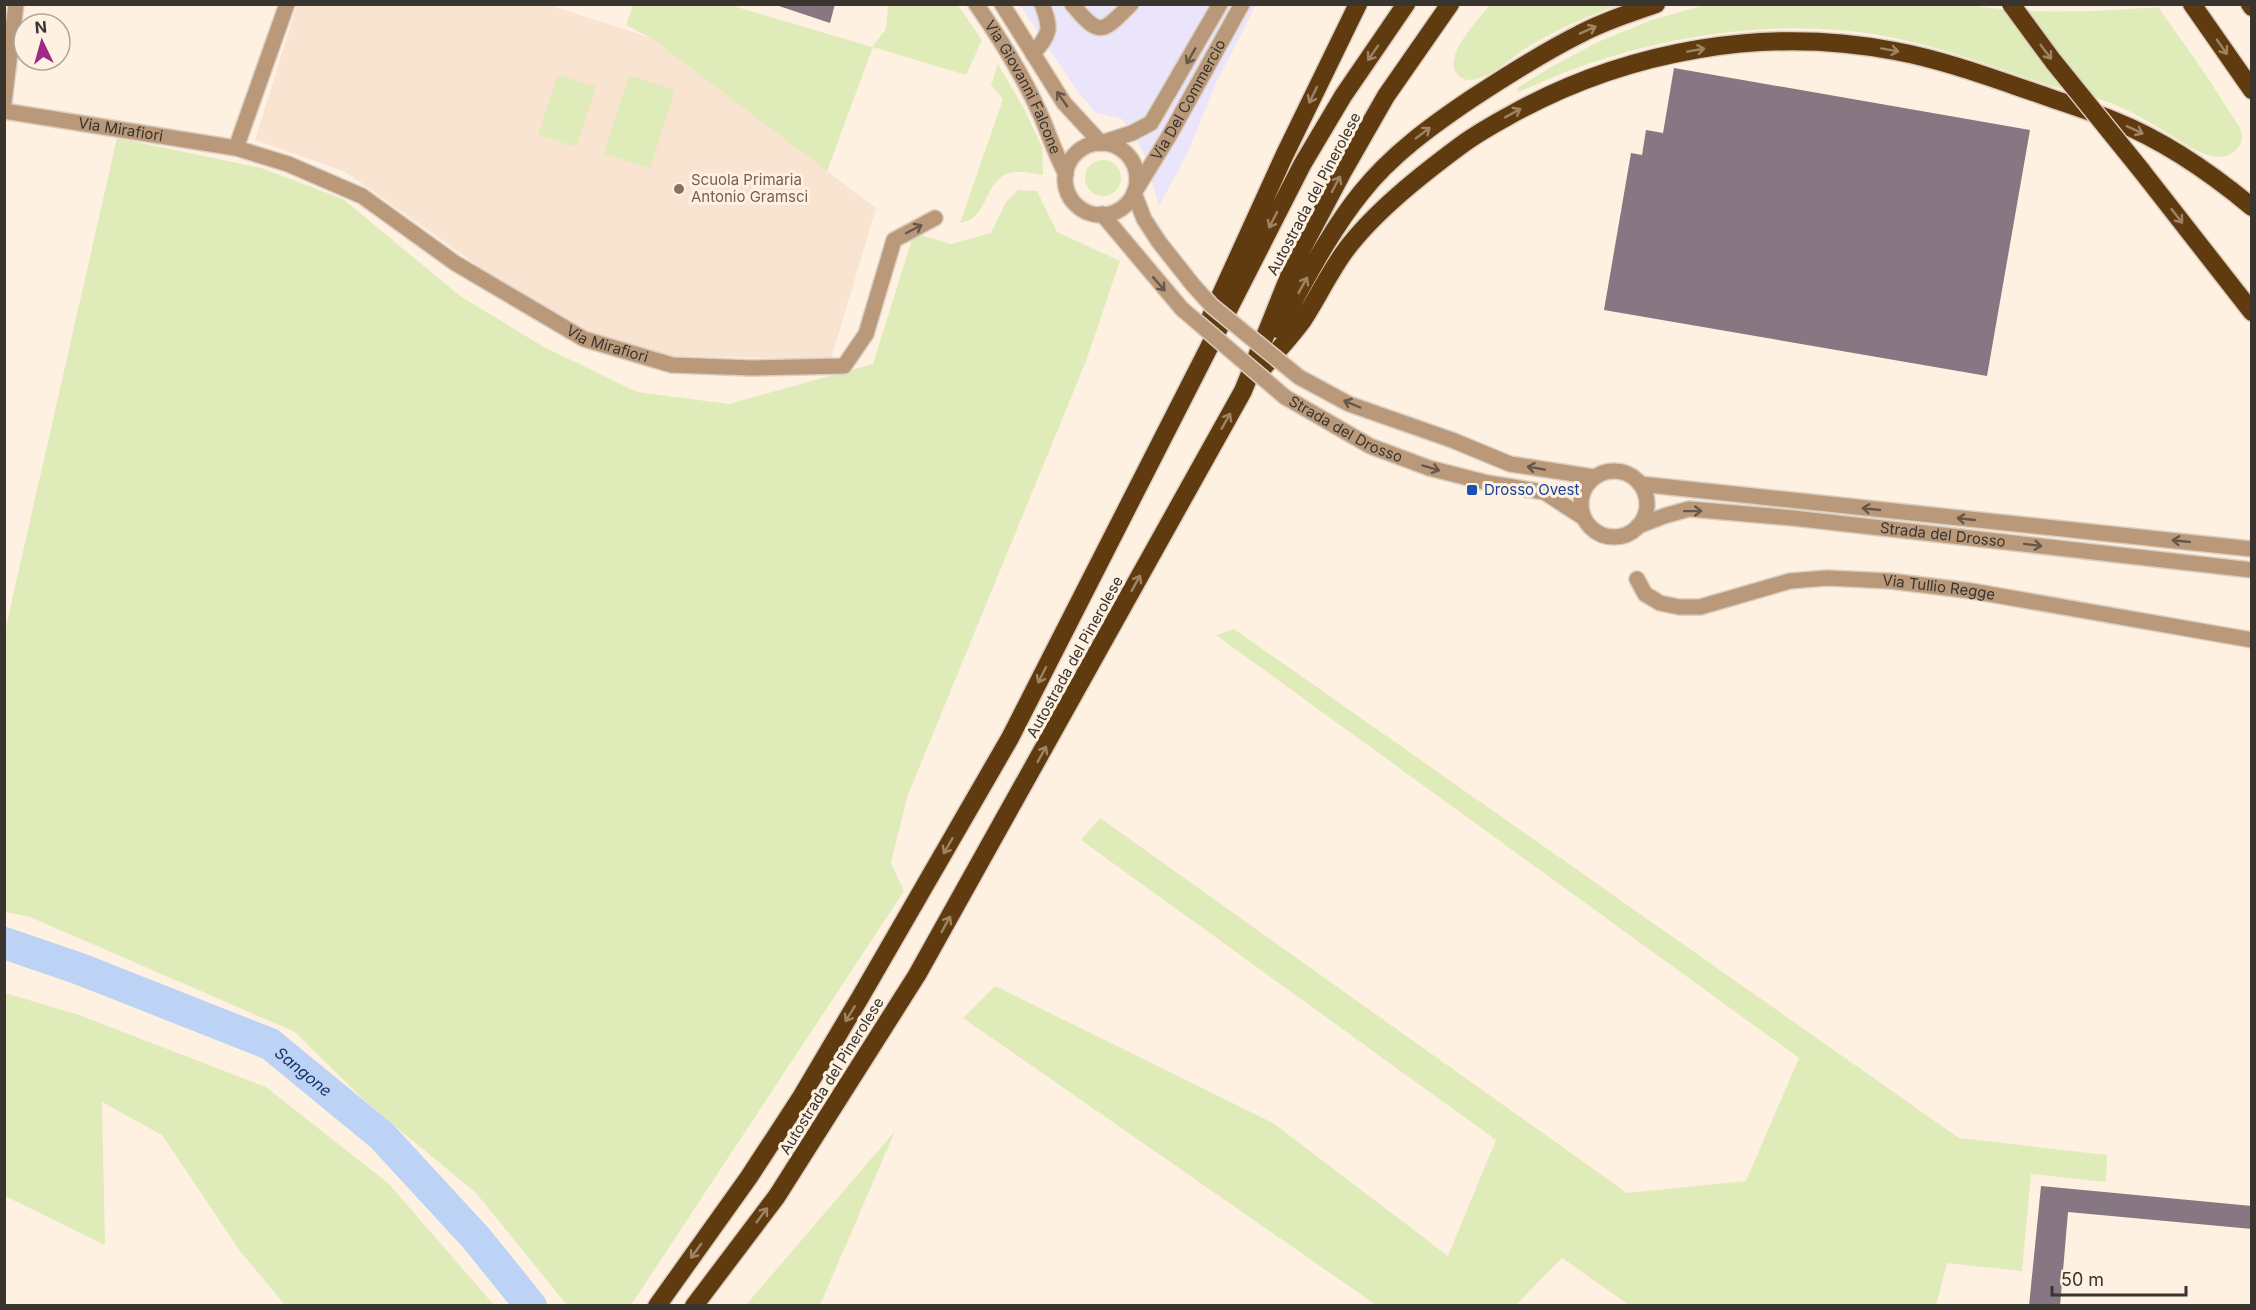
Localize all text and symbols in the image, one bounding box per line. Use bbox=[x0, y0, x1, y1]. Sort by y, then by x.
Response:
north arrow bbox=[12, 12, 72, 72]
text: N bbox=[34, 17, 48, 38]
street label: Via Giovanni Falcone bbox=[981, 17, 1065, 157]
one-way arrow bbox=[1578, 24, 1597, 35]
street label: Via Del Commercio bbox=[1146, 36, 1230, 164]
one-way arrow bbox=[2216, 39, 2228, 55]
one-way arrow bbox=[2039, 43, 2052, 59]
one-way arrow bbox=[1367, 44, 1379, 60]
one-way arrow bbox=[1686, 44, 1706, 55]
one-way arrow bbox=[1880, 45, 1899, 56]
one-way arrow bbox=[1185, 47, 1197, 64]
one-way arrow bbox=[1307, 85, 1319, 103]
one-way arrow bbox=[1056, 92, 1068, 108]
one-way arrow bbox=[1504, 107, 1521, 119]
street label: Autostrada del Pinerolese bbox=[1263, 109, 1365, 278]
street label: Via Mirafiori bbox=[77, 113, 164, 145]
one-way arrow bbox=[2126, 126, 2144, 137]
one-way arrow bbox=[1414, 127, 1430, 140]
place label: Scuola Primaria Antonio Gramsci bbox=[691, 170, 808, 206]
one-way arrow bbox=[1331, 176, 1342, 194]
marker: Scuola Primaria Antonio Gramsci bbox=[672, 182, 686, 196]
one-way arrow bbox=[2170, 208, 2183, 224]
one-way arrow bbox=[1267, 211, 1279, 229]
one-way arrow bbox=[905, 223, 923, 234]
one-way arrow bbox=[1152, 276, 1166, 291]
one-way arrow bbox=[1297, 277, 1309, 294]
street label: Via Mirafiori bbox=[563, 321, 651, 366]
street label: Strada del Drosso bbox=[1286, 391, 1405, 466]
one-way arrow bbox=[1343, 398, 1362, 409]
one-way arrow bbox=[1220, 413, 1232, 430]
one-way arrow bbox=[1527, 462, 1546, 473]
one-way arrow bbox=[1421, 463, 1440, 474]
place label: Drosso Ovest bbox=[1484, 480, 1580, 499]
marker: Drosso Ovest bbox=[1465, 483, 1479, 497]
one-way arrow bbox=[1862, 503, 1881, 514]
one-way arrow bbox=[1683, 505, 1703, 516]
one-way arrow bbox=[1957, 513, 1976, 524]
street label: Strada del Drosso bbox=[1879, 518, 2007, 551]
one-way arrow bbox=[2171, 535, 2191, 546]
one-way arrow bbox=[2023, 540, 2043, 551]
street label: Via Tullio Regge bbox=[1882, 571, 1997, 604]
street label: Autostrada del Pinerolese bbox=[1022, 573, 1127, 741]
one-way arrow bbox=[1130, 575, 1142, 592]
one-way arrow bbox=[1036, 665, 1047, 683]
one-way arrow bbox=[1036, 746, 1048, 763]
one-way arrow bbox=[942, 836, 953, 854]
one-way arrow bbox=[940, 916, 952, 933]
street label: Autostrada del Pinerolese bbox=[775, 994, 888, 1158]
one-way arrow bbox=[844, 1005, 856, 1022]
water label: Sangone bbox=[271, 1042, 336, 1101]
one-way arrow bbox=[756, 1208, 768, 1224]
one-way arrow bbox=[690, 1243, 702, 1259]
scale bar bbox=[2052, 1259, 2186, 1297]
text: 50 m bbox=[2061, 1269, 2104, 1290]

